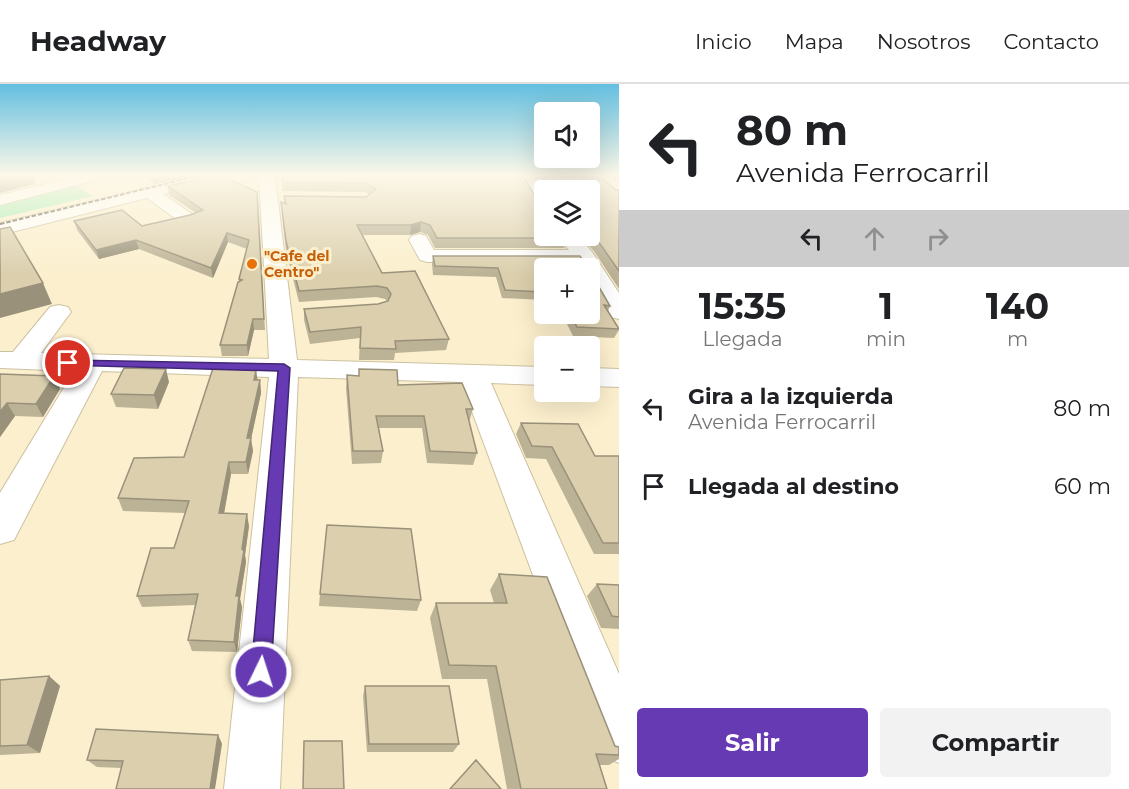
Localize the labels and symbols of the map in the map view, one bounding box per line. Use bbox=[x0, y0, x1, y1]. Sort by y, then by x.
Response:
place label: "Cafe del Centro" bbox=[264, 247, 330, 281]
marker: "Cafe del Centro" bbox=[245, 257, 259, 271]
pin bbox=[42, 337, 93, 388]
position arrow bbox=[229, 640, 293, 704]

